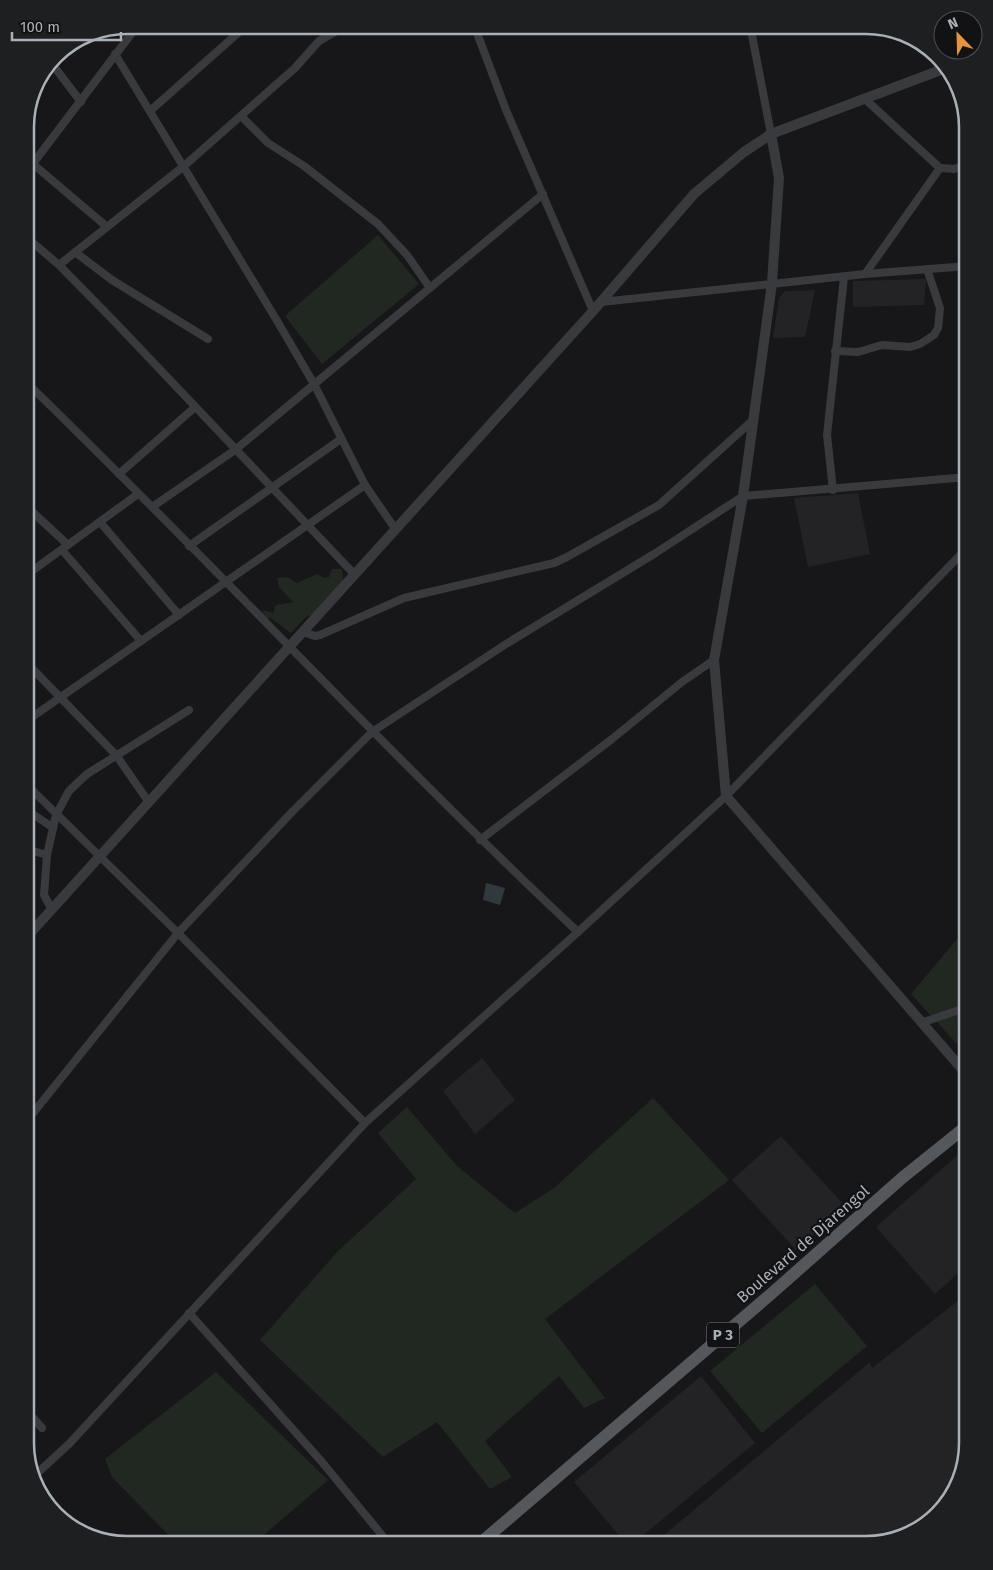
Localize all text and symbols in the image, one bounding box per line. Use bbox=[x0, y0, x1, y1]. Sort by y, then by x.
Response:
scale bar bbox=[12, 10, 121, 42]
north arrow bbox=[933, 10, 983, 60]
text: N bbox=[946, 14, 961, 33]
text: 100 m bbox=[20, 18, 60, 36]
street label: Boulevard de Djarengol bbox=[733, 1181, 873, 1307]
road number: P 3 bbox=[707, 1322, 739, 1348]

